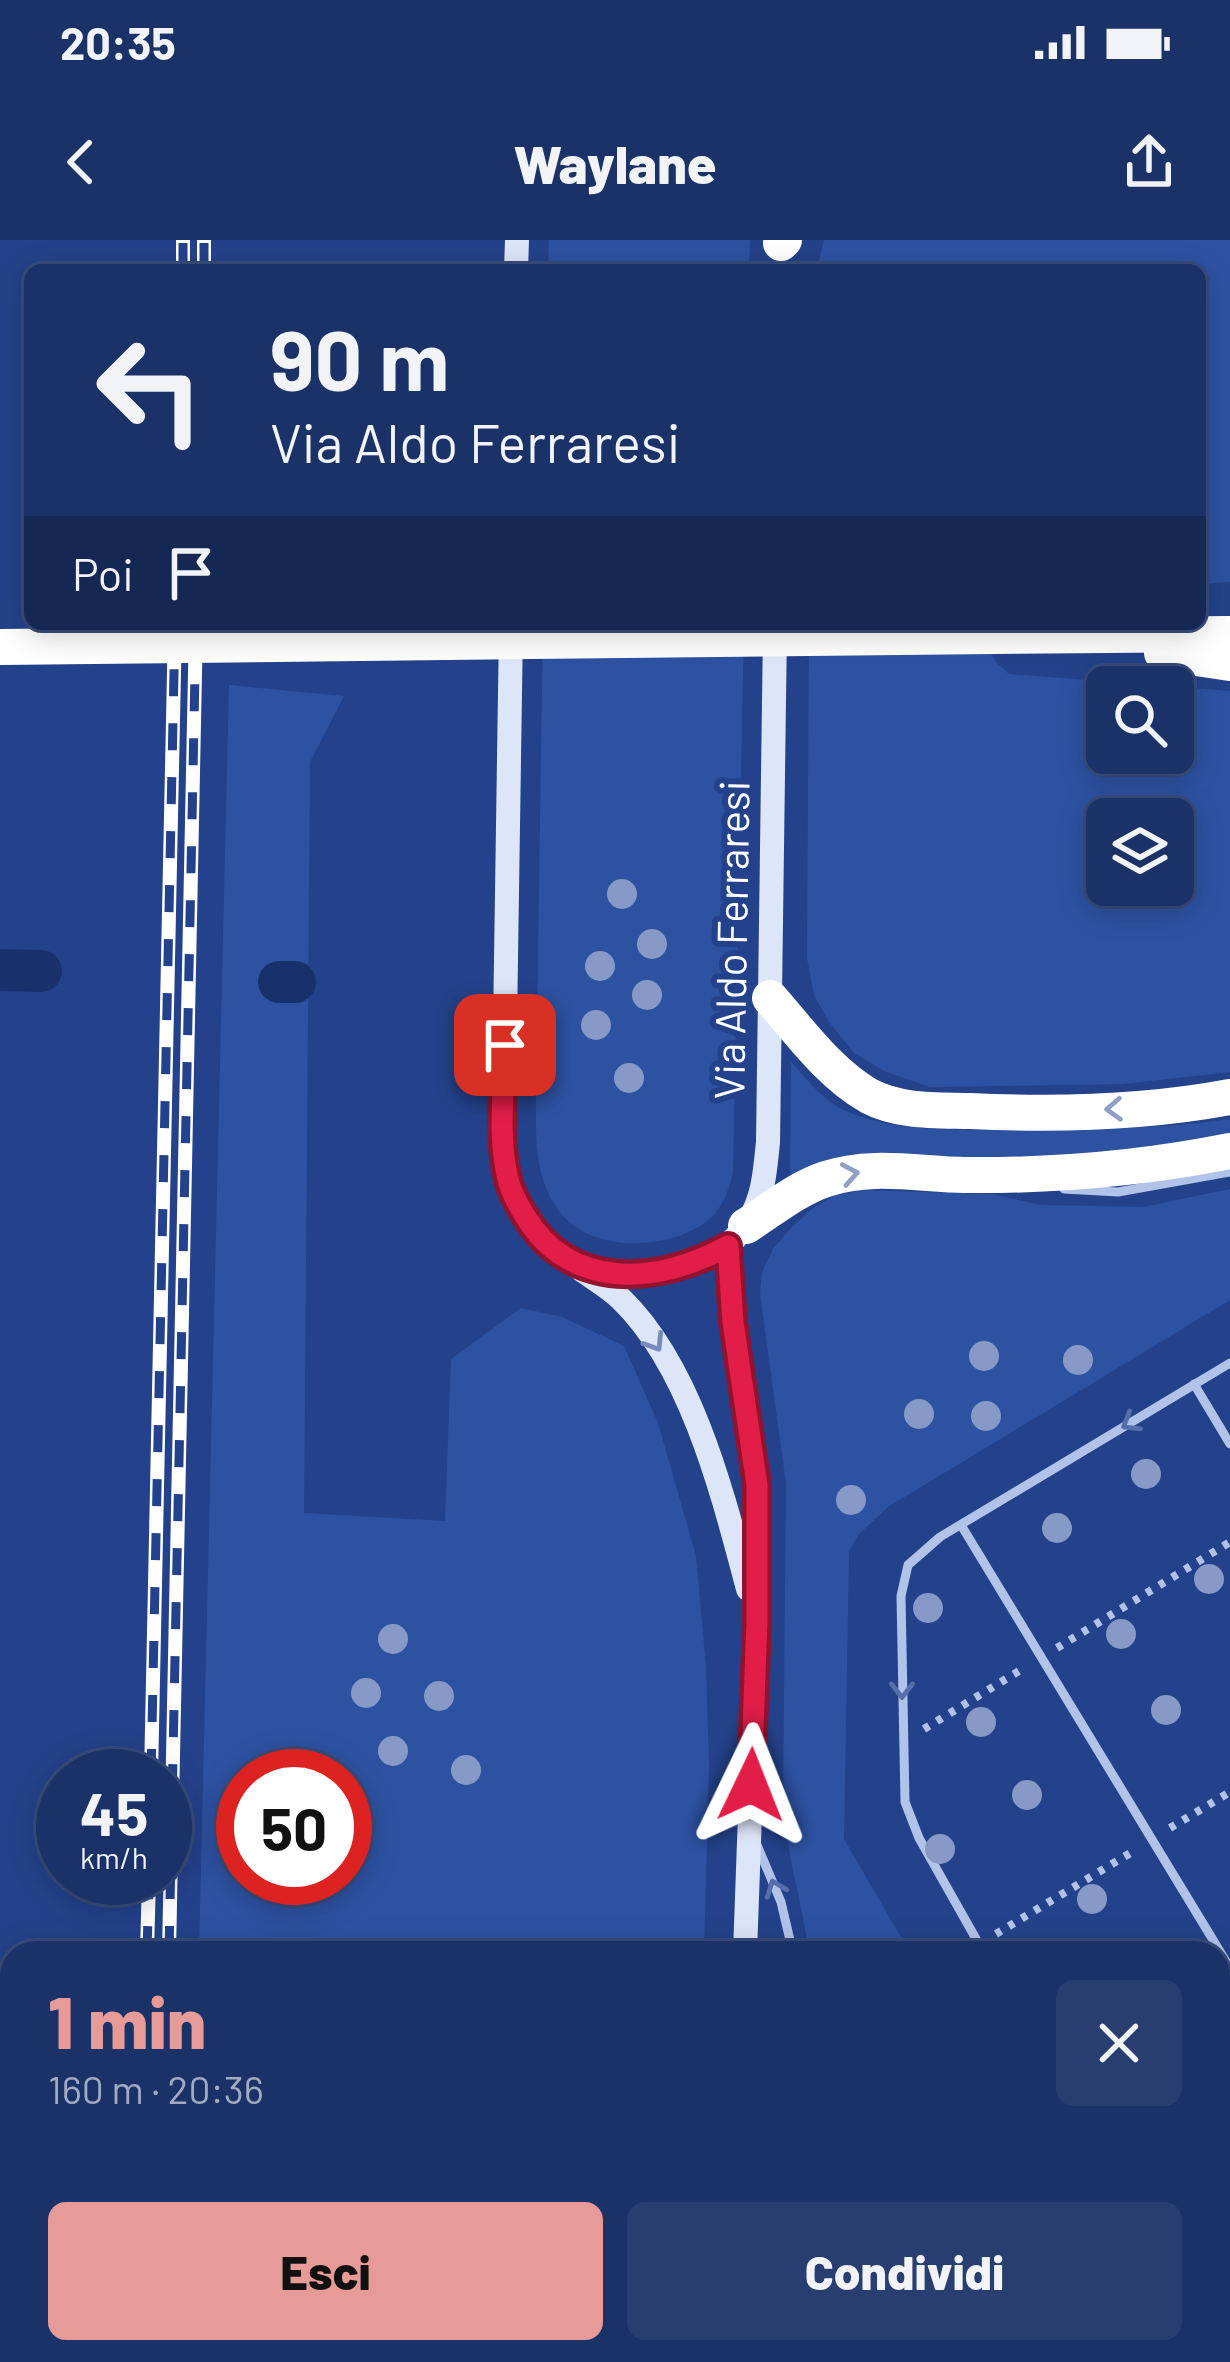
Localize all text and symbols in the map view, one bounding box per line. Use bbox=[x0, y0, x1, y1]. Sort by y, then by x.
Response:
text: 20:35 bbox=[60, 15, 176, 69]
icon: back bbox=[48, 129, 114, 195]
icon: share bbox=[1116, 129, 1182, 195]
text: Waylane bbox=[514, 130, 717, 195]
text: 90 m bbox=[270, 307, 449, 408]
icon: left bbox=[72, 312, 228, 468]
text: Via Aldo Ferraresi bbox=[270, 409, 680, 474]
icon: arrive bbox=[158, 540, 224, 606]
text: Poi bbox=[72, 546, 134, 600]
map controls bbox=[1086, 666, 1194, 906]
button: search bbox=[1086, 666, 1194, 774]
street label: Via Aldo Ferraresi bbox=[702, 780, 758, 1100]
button: layers bbox=[1086, 798, 1194, 906]
pin bbox=[454, 994, 556, 1096]
icon: arrive bbox=[472, 1012, 538, 1078]
one-way arrow bbox=[1104, 1096, 1123, 1122]
one-way arrow bbox=[839, 1163, 859, 1188]
one-way arrow bbox=[641, 1330, 663, 1352]
one-way arrow bbox=[1121, 1409, 1143, 1431]
one-way arrow bbox=[889, 1682, 915, 1700]
position arrow bbox=[688, 1722, 814, 1848]
speed limit sign: 50 bbox=[216, 1749, 372, 1905]
text: 45 bbox=[80, 1776, 148, 1848]
text: km/h bbox=[80, 1839, 148, 1875]
one-way arrow bbox=[765, 1879, 790, 1900]
text: 1 min bbox=[48, 1977, 206, 2063]
button: close bbox=[1056, 1980, 1182, 2106]
text: 160 m · 20:36 bbox=[48, 2065, 264, 2112]
button: Esci bbox=[48, 2202, 603, 2340]
button: Condividi bbox=[627, 2202, 1182, 2340]

